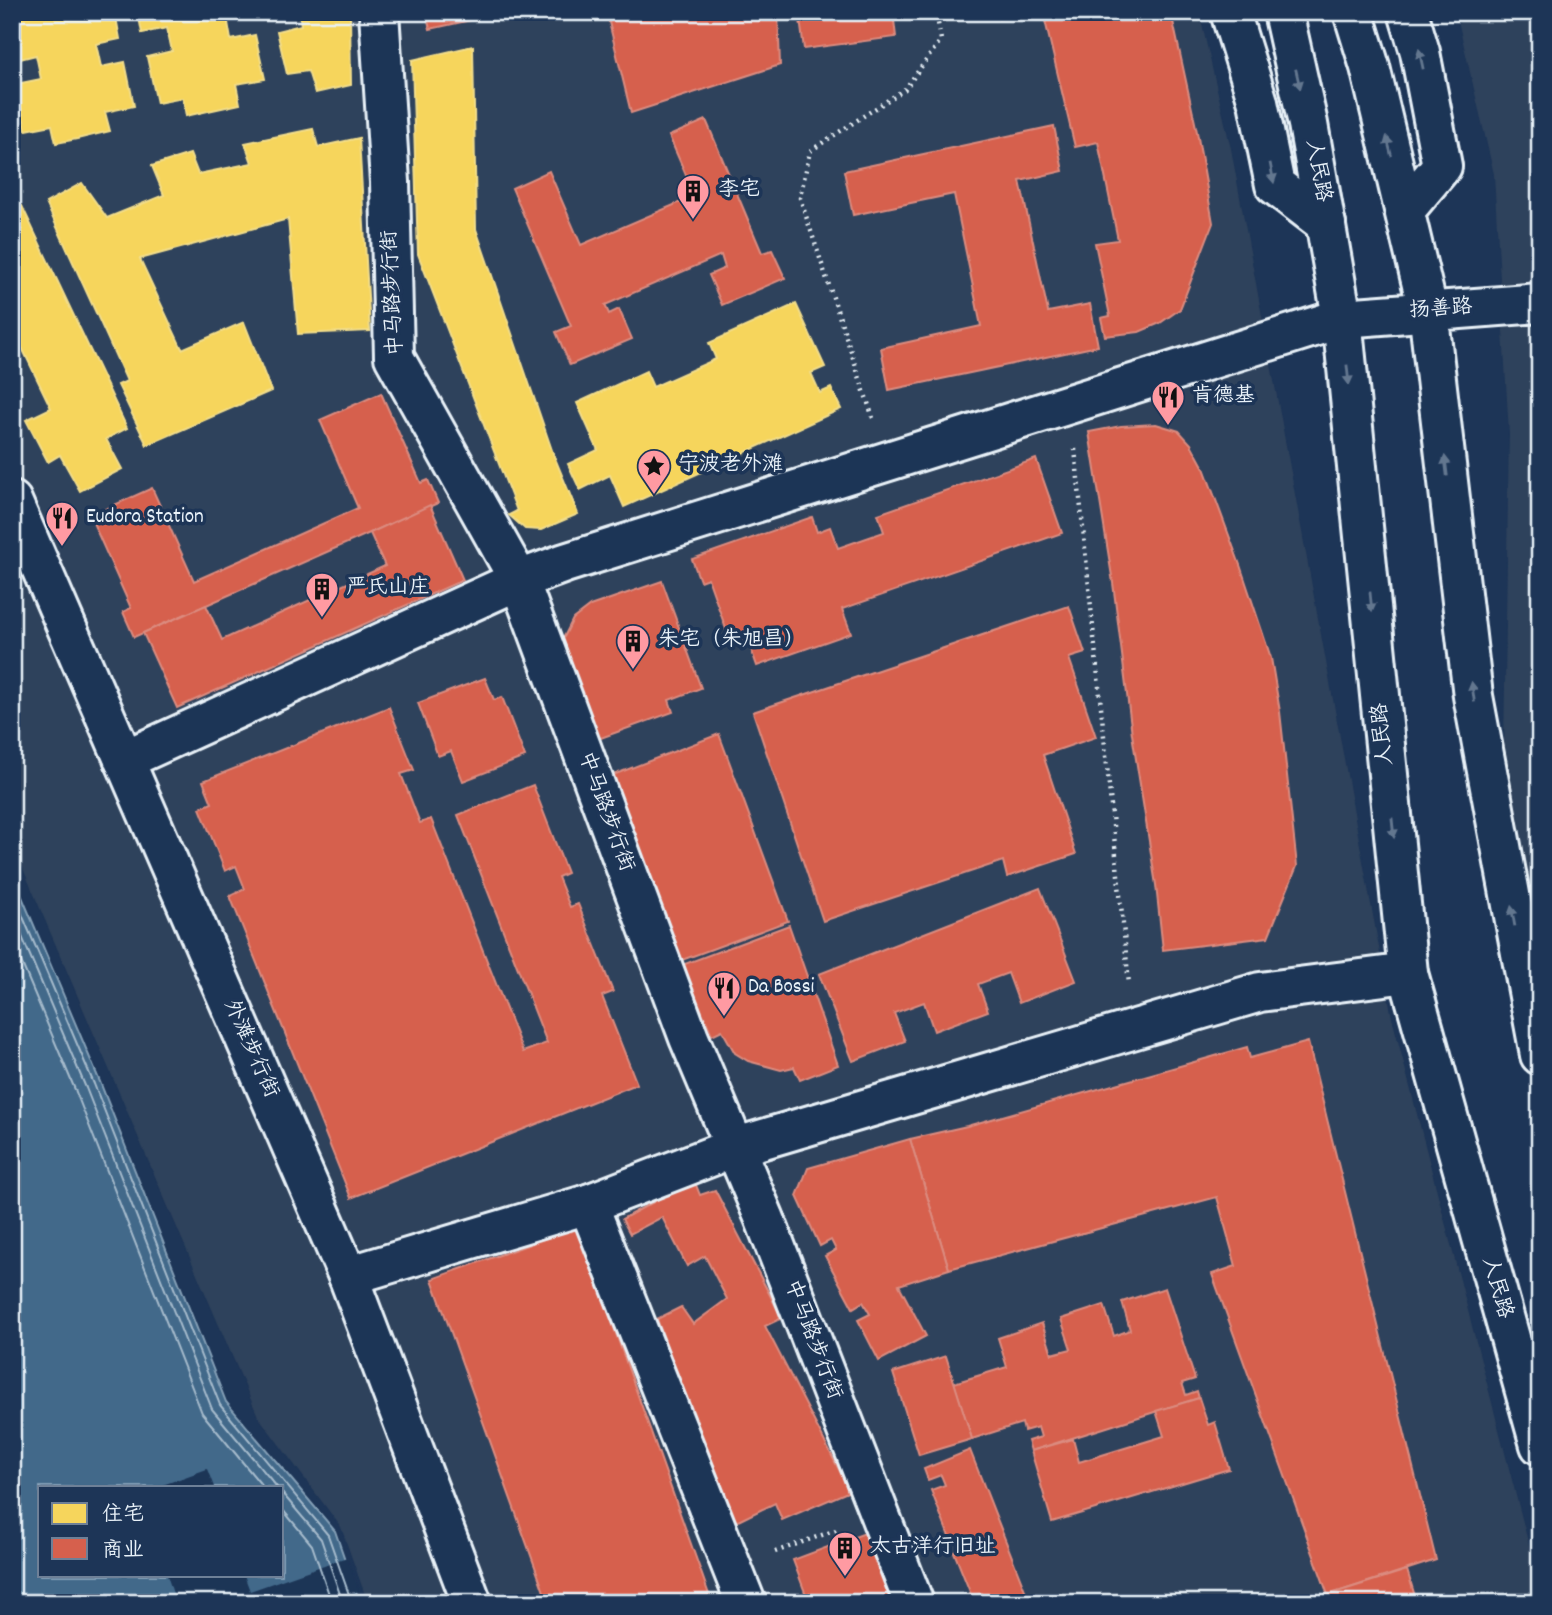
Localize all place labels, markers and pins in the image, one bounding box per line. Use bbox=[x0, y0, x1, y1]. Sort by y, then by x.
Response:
building icon: 李宅 bbox=[674, 172, 712, 221]
place label: 李宅 bbox=[718, 176, 760, 206]
restaurant icon: 肯德基 bbox=[1149, 378, 1187, 427]
place label: 肯德基 bbox=[1192, 382, 1255, 412]
place icon: 宁波老外滩 bbox=[635, 447, 673, 496]
place label: 宁波老外滩 bbox=[678, 451, 783, 481]
restaurant icon: Eudora Station bbox=[43, 499, 81, 548]
place label: Eudora Station bbox=[86, 503, 204, 533]
building icon: 严氏山庄 bbox=[303, 570, 341, 619]
place label: 严氏山庄 bbox=[346, 574, 430, 604]
building icon: 朱宅（朱旭昌） bbox=[614, 622, 652, 671]
place label: 朱宅（朱旭昌） bbox=[658, 626, 805, 656]
restaurant icon: Da Bossi bbox=[705, 969, 743, 1018]
place label: Da Bossi bbox=[748, 973, 814, 1003]
building icon: 太古洋行旧址 bbox=[826, 1529, 864, 1578]
place label: 太古洋行旧址 bbox=[870, 1533, 996, 1563]

